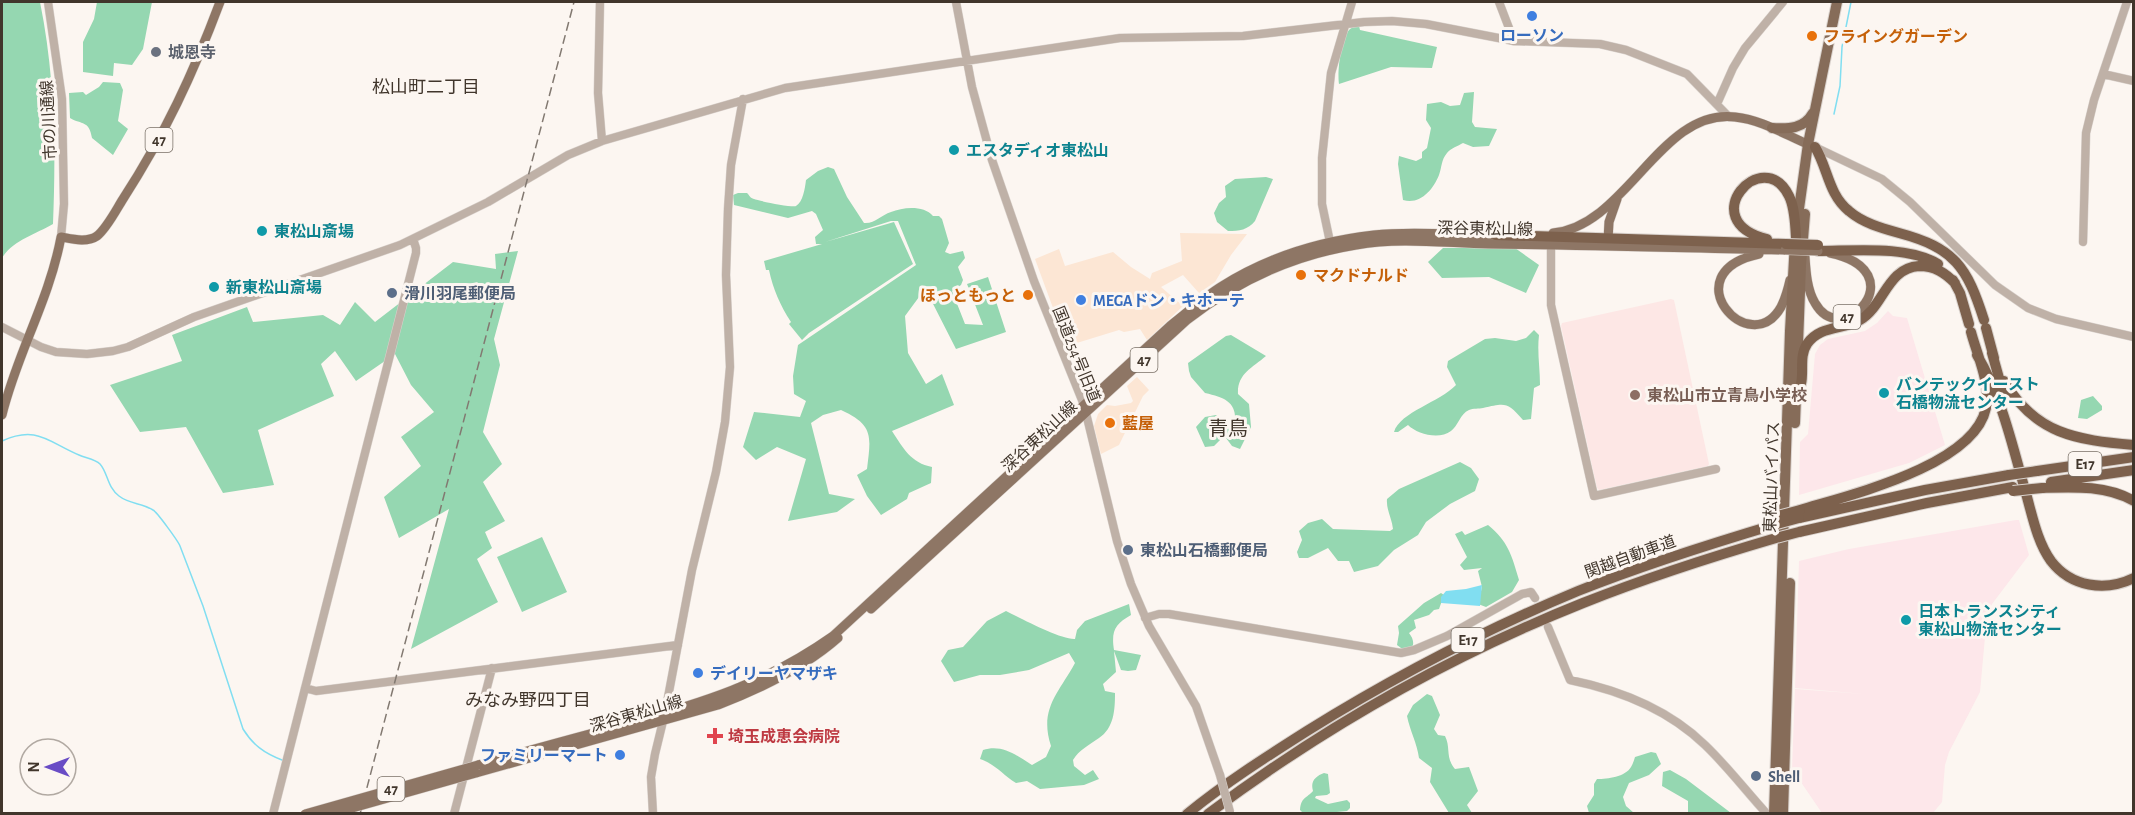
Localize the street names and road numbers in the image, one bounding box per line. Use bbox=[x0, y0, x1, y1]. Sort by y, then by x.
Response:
street label: 市の川通線 bbox=[38, 80, 59, 160]
road number: 47 bbox=[146, 128, 172, 152]
street label: 深谷東松山線 bbox=[1437, 219, 1533, 238]
street label: 国道254号旧道 bbox=[1050, 304, 1103, 405]
road number: 47 bbox=[1834, 305, 1860, 329]
road number: 47 bbox=[1130, 348, 1158, 372]
street label: 深谷東松山線 bbox=[998, 397, 1080, 475]
street label: 東松山バイパス bbox=[1761, 421, 1782, 533]
road number: E17 bbox=[2068, 452, 2102, 476]
street label: 関越自動車道 bbox=[1582, 532, 1678, 581]
road number: E17 bbox=[1452, 628, 1484, 652]
street label: 深谷東松山線 bbox=[588, 692, 685, 735]
road number: 47 bbox=[378, 777, 404, 801]

